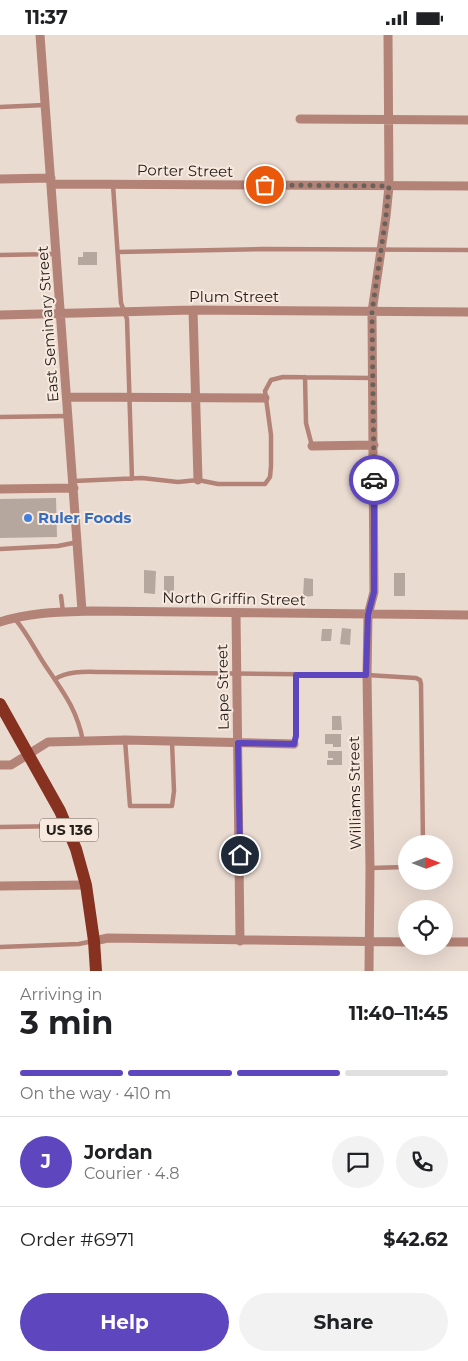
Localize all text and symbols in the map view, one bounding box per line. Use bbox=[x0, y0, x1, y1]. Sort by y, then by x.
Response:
text: 11:37 bbox=[25, 6, 68, 29]
street label: Porter Street bbox=[137, 160, 233, 181]
pin bbox=[244, 164, 286, 206]
icon: bag bbox=[251, 171, 279, 199]
street label: East Seminary Street bbox=[33, 245, 62, 403]
street label: Plum Street bbox=[189, 287, 279, 306]
courier bbox=[349, 455, 399, 505]
icon: car bbox=[360, 466, 388, 494]
place label: Ruler Foods bbox=[38, 508, 131, 527]
marker: Ruler Foods bbox=[22, 512, 34, 524]
street label: North Griffin Street bbox=[162, 588, 306, 609]
street label: Lape Street bbox=[212, 644, 233, 730]
street label: Williams Street bbox=[344, 736, 365, 850]
road number: US 136 bbox=[40, 819, 98, 841]
pin bbox=[219, 834, 261, 876]
north arrow bbox=[398, 835, 452, 890]
map controls bbox=[398, 835, 453, 955]
icon: home bbox=[226, 841, 254, 869]
button: locate bbox=[398, 900, 453, 955]
text: Arriving in bbox=[20, 985, 102, 1004]
text: 11:40–11:45 bbox=[349, 1002, 448, 1025]
text: 3 min bbox=[20, 1003, 113, 1042]
text: On the way · 410 m bbox=[20, 1084, 171, 1103]
button: chat bbox=[332, 1136, 384, 1188]
button: phone bbox=[396, 1136, 448, 1188]
text: Jordan bbox=[84, 1141, 153, 1164]
text: J bbox=[41, 1150, 51, 1173]
text: Courier · 4.8 bbox=[84, 1164, 180, 1183]
text: Order #6971 bbox=[20, 1228, 135, 1251]
text: $42.62 bbox=[383, 1228, 448, 1251]
button: Help bbox=[20, 1293, 229, 1351]
button: Share bbox=[239, 1293, 448, 1351]

